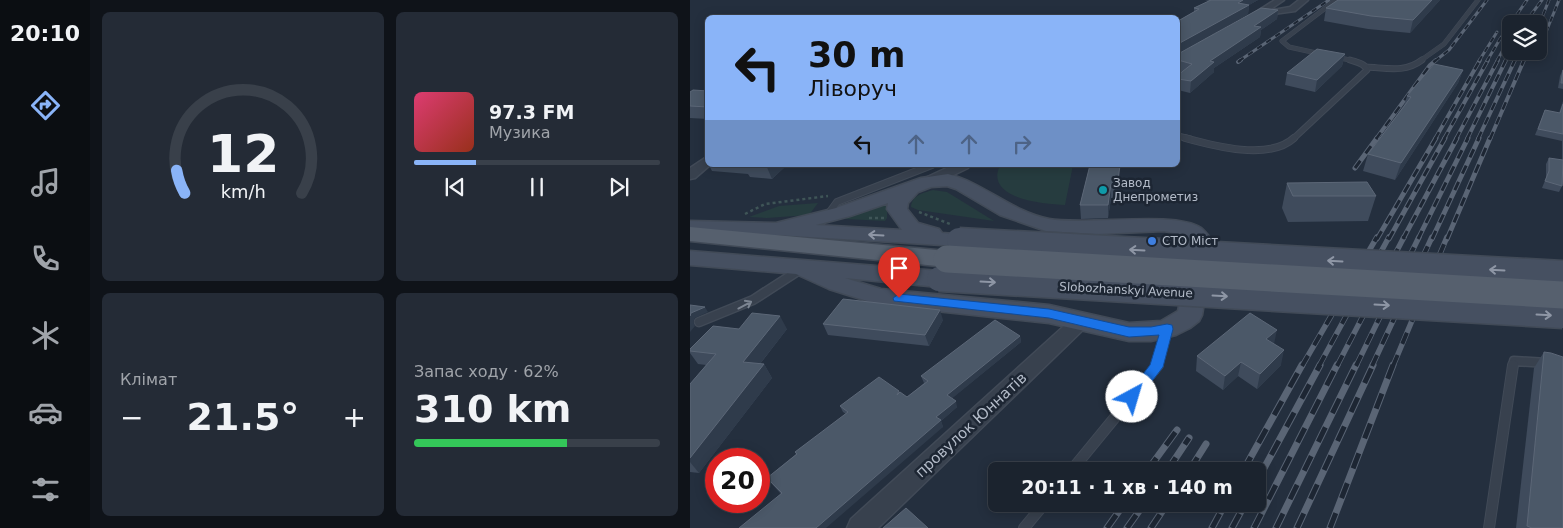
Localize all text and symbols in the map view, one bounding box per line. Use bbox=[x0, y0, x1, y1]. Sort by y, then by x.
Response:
map controls bbox=[1502, 15, 1547, 60]
button: layers bbox=[1502, 15, 1547, 60]
text: 20:10 bbox=[10, 21, 80, 46]
icon: left bbox=[725, 35, 790, 100]
text: 30 m bbox=[808, 35, 905, 75]
text: Ліворуч bbox=[808, 76, 897, 101]
icon: directions bbox=[28, 88, 63, 123]
text: 97.3 FM bbox=[489, 101, 574, 123]
text: Музика bbox=[489, 123, 551, 142]
text: 12 bbox=[207, 124, 279, 184]
icon: left bbox=[849, 130, 877, 158]
icon: ahead bbox=[902, 130, 930, 158]
icon: ahead bbox=[955, 130, 983, 158]
icon: right bbox=[1008, 130, 1036, 158]
icon: music bbox=[28, 165, 63, 200]
icon: previous bbox=[441, 173, 469, 201]
icon: pause bbox=[523, 173, 551, 201]
icon: next bbox=[605, 173, 633, 201]
place label: Завод Днепрометиз bbox=[1113, 176, 1198, 204]
text: km/h bbox=[220, 181, 266, 202]
marker: Завод Днепрометиз bbox=[1097, 184, 1109, 196]
one-way arrow bbox=[868, 230, 884, 239]
place label: СТО Міст bbox=[1162, 234, 1218, 248]
marker: СТО Міст bbox=[1146, 235, 1158, 247]
icon: phone bbox=[28, 241, 63, 276]
one-way arrow bbox=[1130, 245, 1146, 254]
pin bbox=[878, 247, 920, 298]
icon: arrive bbox=[885, 254, 913, 282]
one-way arrow bbox=[1327, 256, 1343, 265]
one-way arrow bbox=[1489, 265, 1505, 274]
one-way arrow bbox=[980, 277, 996, 286]
street label: Slobozhanskyi Avenue bbox=[1059, 280, 1193, 300]
one-way arrow bbox=[1212, 291, 1228, 300]
one-way arrow bbox=[737, 300, 752, 309]
one-way arrow bbox=[1374, 301, 1390, 310]
one-way arrow bbox=[1536, 311, 1552, 320]
icon: climate bbox=[28, 318, 63, 353]
text: Запас ходу · 62% bbox=[414, 362, 559, 381]
street label: провулок Юннатів bbox=[912, 369, 1030, 481]
text: Клімат bbox=[120, 370, 177, 389]
position arrow bbox=[1105, 370, 1157, 422]
text: 310 km bbox=[414, 387, 571, 431]
icon: car bbox=[28, 395, 63, 430]
text: 21.5° bbox=[187, 395, 299, 439]
text: − bbox=[120, 401, 143, 434]
text: + bbox=[343, 401, 366, 434]
speed limit sign: 20 bbox=[705, 448, 770, 513]
icon: filters bbox=[28, 472, 63, 507]
text: 20:11 · 1 хв · 140 m bbox=[1021, 476, 1233, 498]

